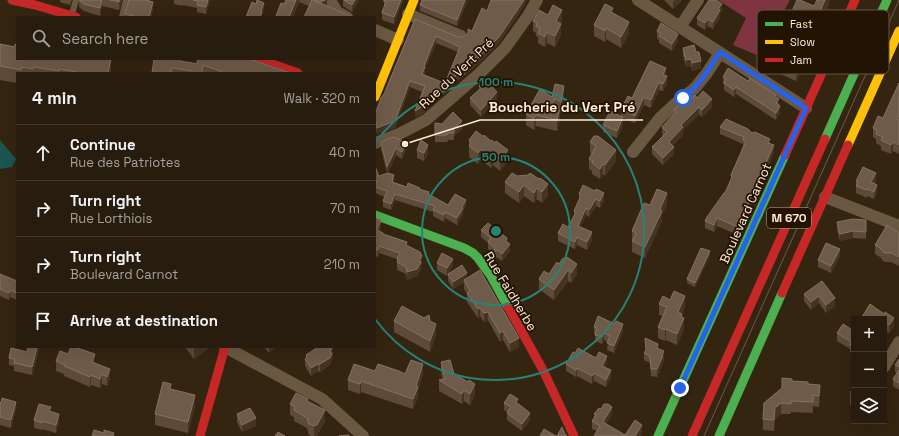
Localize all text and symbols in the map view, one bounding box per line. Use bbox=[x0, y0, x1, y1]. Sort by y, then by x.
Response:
legend bbox=[757, 10, 889, 74]
search box bbox=[16, 16, 376, 60]
text: Fast bbox=[790, 17, 813, 31]
icon: search bbox=[30, 27, 52, 49]
text: Search here bbox=[62, 29, 148, 48]
street label: Rue du Vert Pré bbox=[415, 34, 497, 112]
text: Slow bbox=[790, 35, 815, 49]
text: Jam bbox=[790, 53, 812, 67]
text: 100 m bbox=[479, 74, 513, 90]
text: 4 min bbox=[32, 87, 77, 109]
route start bbox=[674, 89, 692, 107]
text: Walk · 320 m bbox=[283, 90, 360, 107]
callout: Boucherie du Vert Pré bbox=[480, 94, 643, 120]
text: Boucherie du Vert Pré bbox=[489, 98, 635, 116]
text: Continue bbox=[70, 135, 136, 154]
icon: ahead bbox=[32, 142, 54, 164]
text: 40 m bbox=[329, 144, 360, 161]
text: 50 m bbox=[482, 149, 510, 165]
text: Rue des Patriotes bbox=[70, 154, 180, 171]
street label: Boulevard Carnot bbox=[716, 160, 775, 266]
text: Turn right bbox=[70, 191, 141, 210]
icon: right bbox=[32, 198, 54, 220]
text: 70 m bbox=[330, 200, 360, 217]
road number: M 670 bbox=[767, 208, 811, 228]
text: Rue Lorthiois bbox=[70, 210, 152, 227]
centre of rings bbox=[489, 224, 503, 238]
text: Turn right bbox=[70, 247, 141, 266]
street label: Rue Faidherbe bbox=[480, 248, 541, 334]
icon: right bbox=[32, 254, 54, 276]
text: 210 m bbox=[324, 256, 360, 273]
text: Boulevard Carnot bbox=[70, 266, 178, 283]
icon: arrive bbox=[32, 310, 54, 332]
text: Arrive at destination bbox=[70, 311, 218, 330]
map controls bbox=[851, 316, 887, 424]
button: + bbox=[851, 316, 887, 352]
button: − bbox=[851, 352, 887, 388]
route end bbox=[671, 379, 689, 397]
button: layers bbox=[851, 388, 887, 424]

